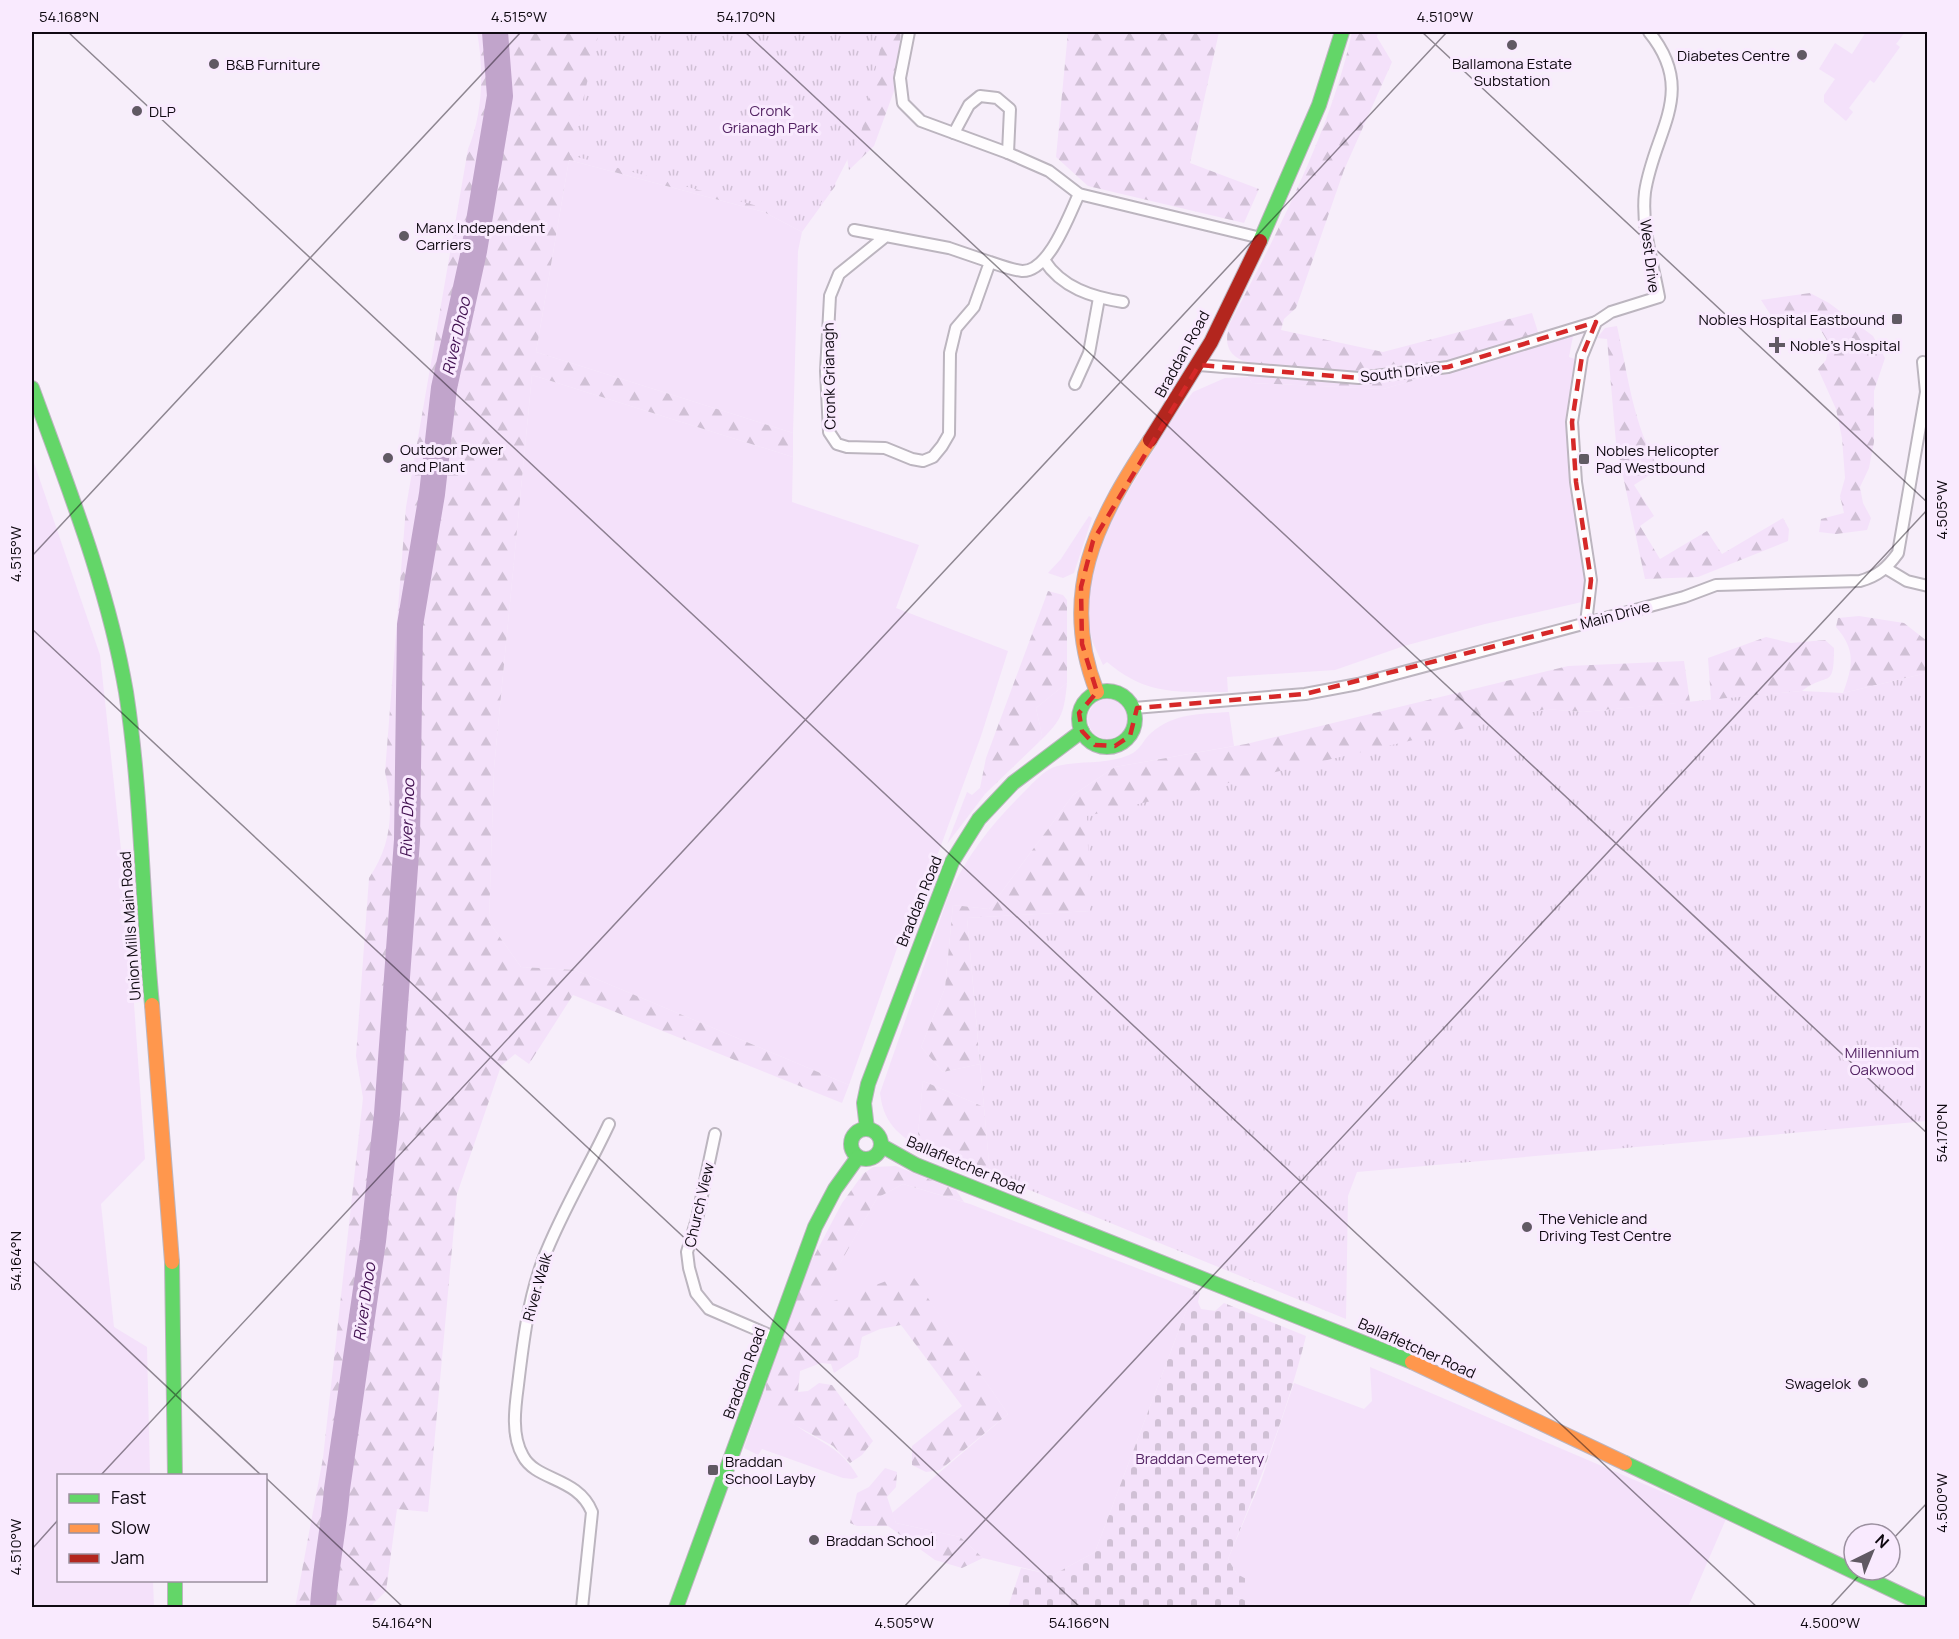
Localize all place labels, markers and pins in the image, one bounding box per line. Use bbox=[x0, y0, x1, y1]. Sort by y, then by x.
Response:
marker: Ballamona Estate Substation bbox=[1505, 38, 1519, 52]
place label: Diabetes Centre bbox=[1677, 45, 1790, 66]
marker: Diabetes Centre bbox=[1795, 48, 1809, 62]
place label: Ballamona Estate Substation bbox=[1452, 53, 1572, 91]
place label: B&B Furniture bbox=[226, 54, 321, 75]
marker: B&B Furniture bbox=[207, 57, 221, 71]
place label: DLP bbox=[149, 101, 176, 122]
marker: DLP bbox=[130, 104, 144, 118]
place label: Manx Independent Carriers bbox=[416, 217, 545, 255]
marker: Manx Independent Carriers bbox=[397, 229, 411, 243]
place label: Nobles Hospital Eastbound bbox=[1698, 309, 1885, 330]
marker: Nobles Hospital Eastbound bbox=[1890, 312, 1904, 326]
place label: Noble's Hospital bbox=[1790, 335, 1900, 356]
marker: Noble's Hospital bbox=[1768, 336, 1786, 354]
place label: Outdoor Power and Plant bbox=[400, 439, 504, 477]
place label: Nobles Helicopter Pad Westbound bbox=[1596, 440, 1720, 478]
marker: Outdoor Power and Plant bbox=[381, 451, 395, 465]
marker: Nobles Helicopter Pad Westbound bbox=[1577, 452, 1591, 466]
place label: The Vehicle and Driving Test Centre bbox=[1539, 1208, 1672, 1246]
marker: The Vehicle and Driving Test Centre bbox=[1520, 1220, 1534, 1234]
place label: Swagelok bbox=[1785, 1373, 1852, 1394]
marker: Swagelok bbox=[1856, 1376, 1870, 1390]
place label: Braddan School Layby bbox=[725, 1451, 816, 1489]
marker: Braddan School Layby bbox=[706, 1463, 720, 1477]
place label: Braddan School bbox=[826, 1530, 934, 1551]
marker: Braddan School bbox=[807, 1533, 821, 1547]

